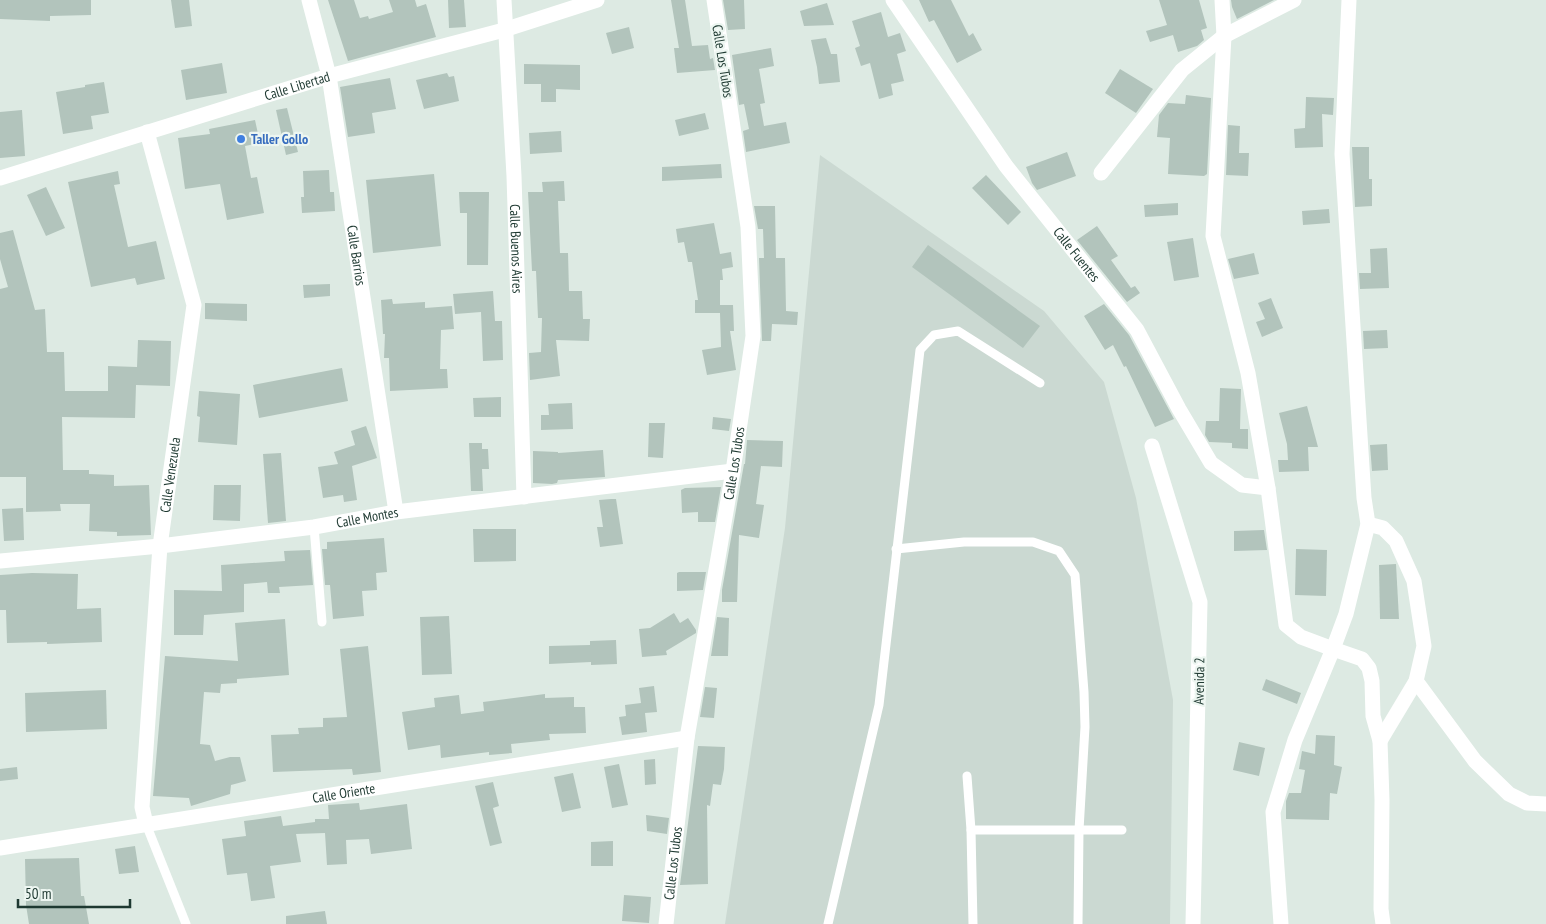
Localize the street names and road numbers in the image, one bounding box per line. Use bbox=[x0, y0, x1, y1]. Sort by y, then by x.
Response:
street label: Calle Los Tubos bbox=[708, 23, 738, 99]
street label: Calle Libertad bbox=[262, 67, 332, 105]
street label: Calle Buenos Aires bbox=[506, 204, 527, 294]
street label: Calle Fuentes bbox=[1049, 223, 1104, 286]
street label: Calle Barrios bbox=[343, 224, 370, 287]
street label: Calle Los Tubos bbox=[719, 425, 749, 501]
street label: Calle Venezuela bbox=[156, 436, 184, 514]
street label: Calle Montes bbox=[335, 503, 400, 532]
street label: Avenida 2 bbox=[1190, 657, 1208, 705]
street label: Calle Oriente bbox=[311, 779, 376, 807]
street label: Calle Los Tubos bbox=[660, 825, 686, 901]

